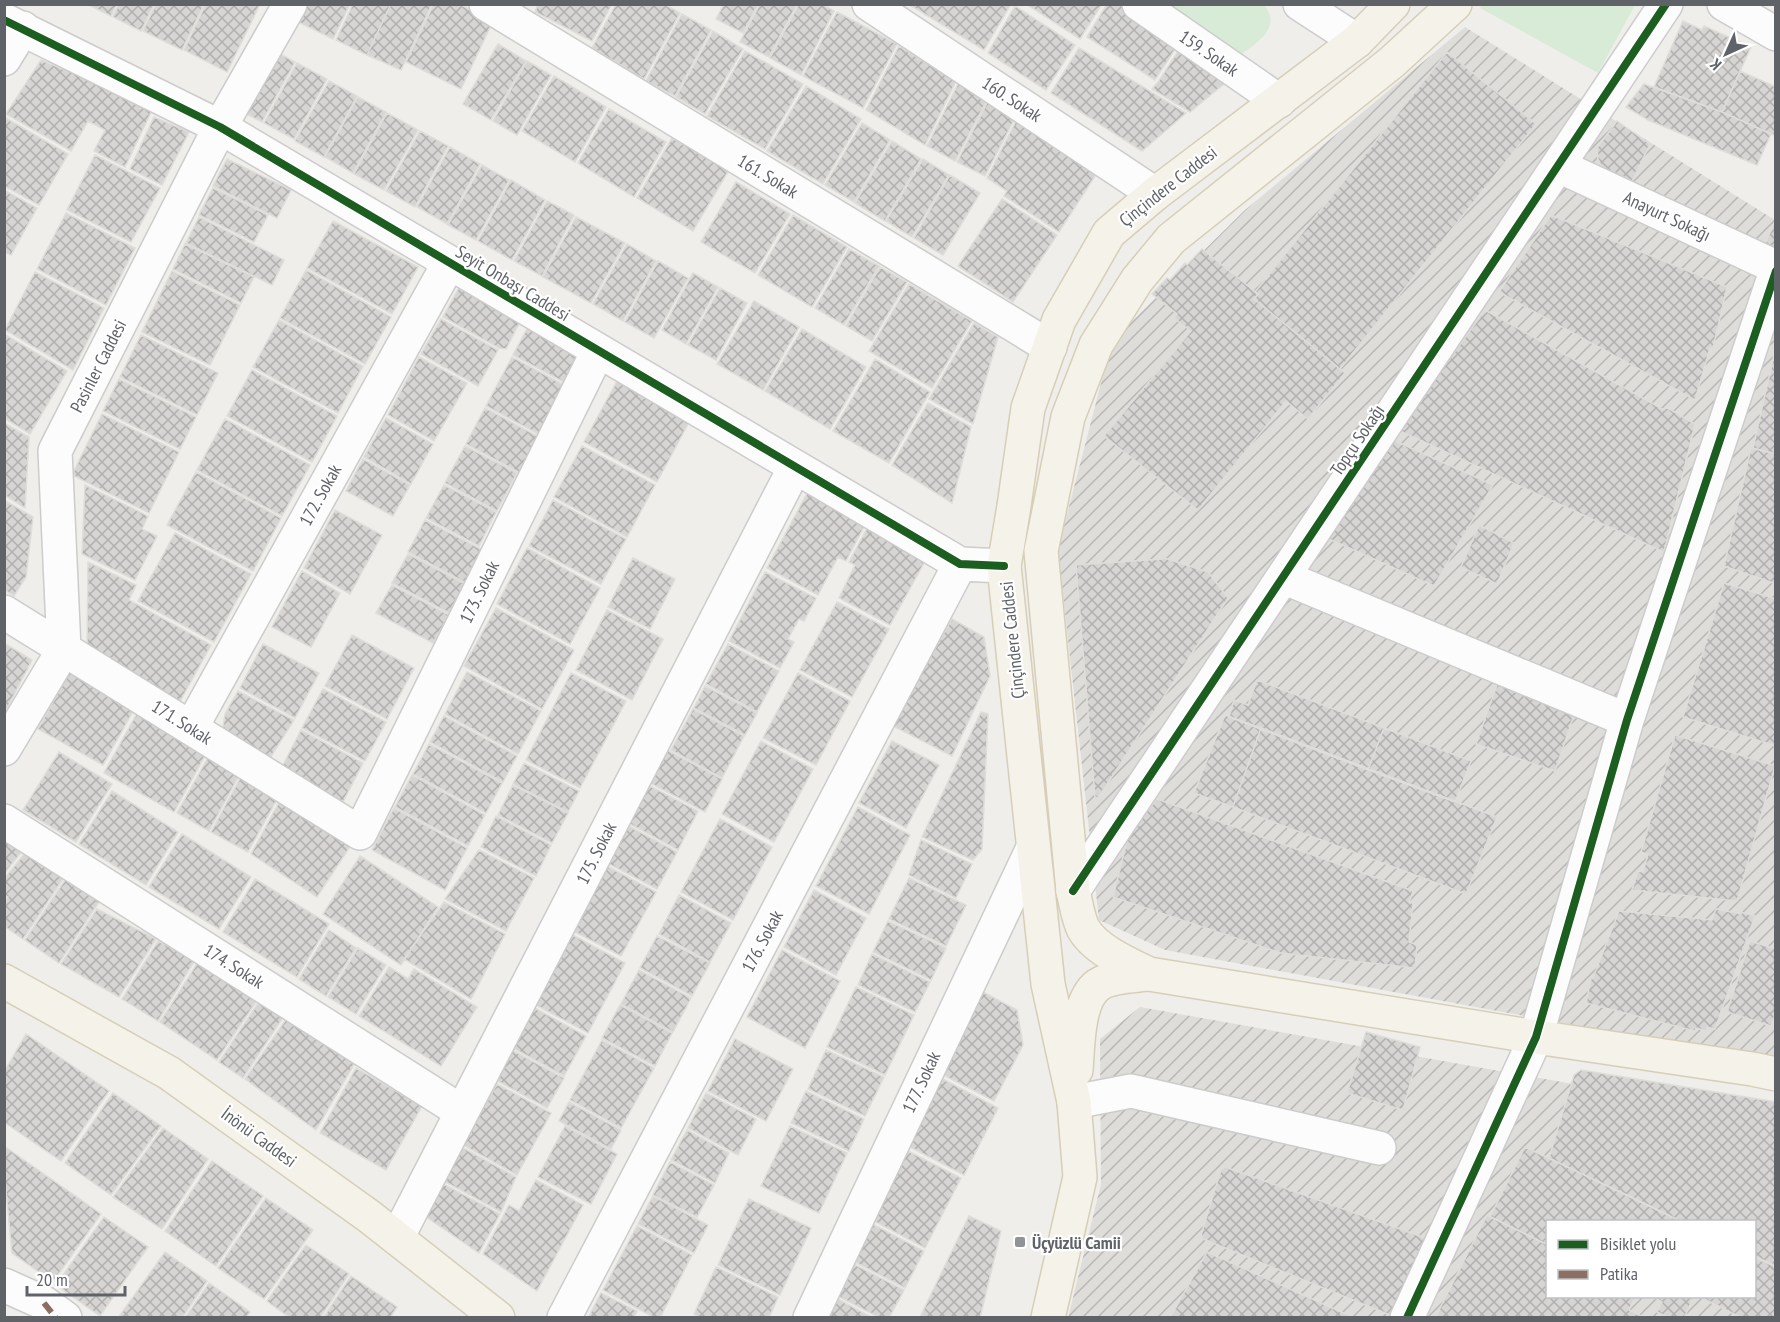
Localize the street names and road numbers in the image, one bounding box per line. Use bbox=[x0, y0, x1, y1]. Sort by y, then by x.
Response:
street label: 159. Sokak bbox=[1175, 25, 1243, 81]
street label: 160. Sokak bbox=[978, 71, 1046, 127]
street label: Çinçindere Caddesi bbox=[1114, 141, 1222, 231]
street label: 161. Sokak bbox=[733, 149, 803, 203]
street label: Anayurt Sokağı bbox=[1620, 186, 1714, 246]
street label: Seyit Onbaşı Caddesi bbox=[452, 240, 574, 326]
street label: Pasinler Caddesi bbox=[65, 316, 131, 416]
street label: Topçu Sokağı bbox=[1325, 400, 1389, 480]
street label: 172. Sokak bbox=[294, 460, 346, 530]
street label: 173. Sokak bbox=[454, 557, 504, 627]
street label: Çinçindere Caddesi bbox=[994, 580, 1030, 700]
street label: 171. Sokak bbox=[148, 695, 216, 749]
street label: 175. Sokak bbox=[571, 818, 621, 888]
street label: 176. Sokak bbox=[736, 906, 788, 976]
street label: 174. Sokak bbox=[200, 939, 268, 993]
street label: 177. Sokak bbox=[897, 1048, 945, 1116]
street label: İnönü Caddesi bbox=[217, 1102, 301, 1172]

